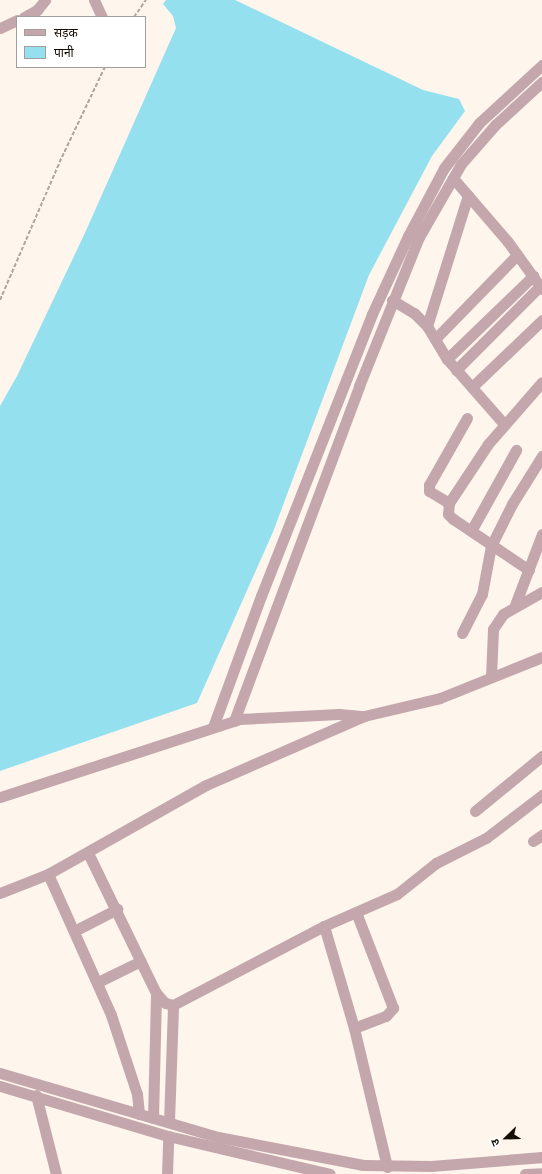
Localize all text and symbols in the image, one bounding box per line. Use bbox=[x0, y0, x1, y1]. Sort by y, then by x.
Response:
legend bbox=[16, 16, 146, 68]
text: सड़क bbox=[54, 23, 78, 42]
text: पानी bbox=[54, 43, 74, 62]
north arrow bbox=[486, 1118, 526, 1158]
text: उ bbox=[486, 1137, 504, 1149]

